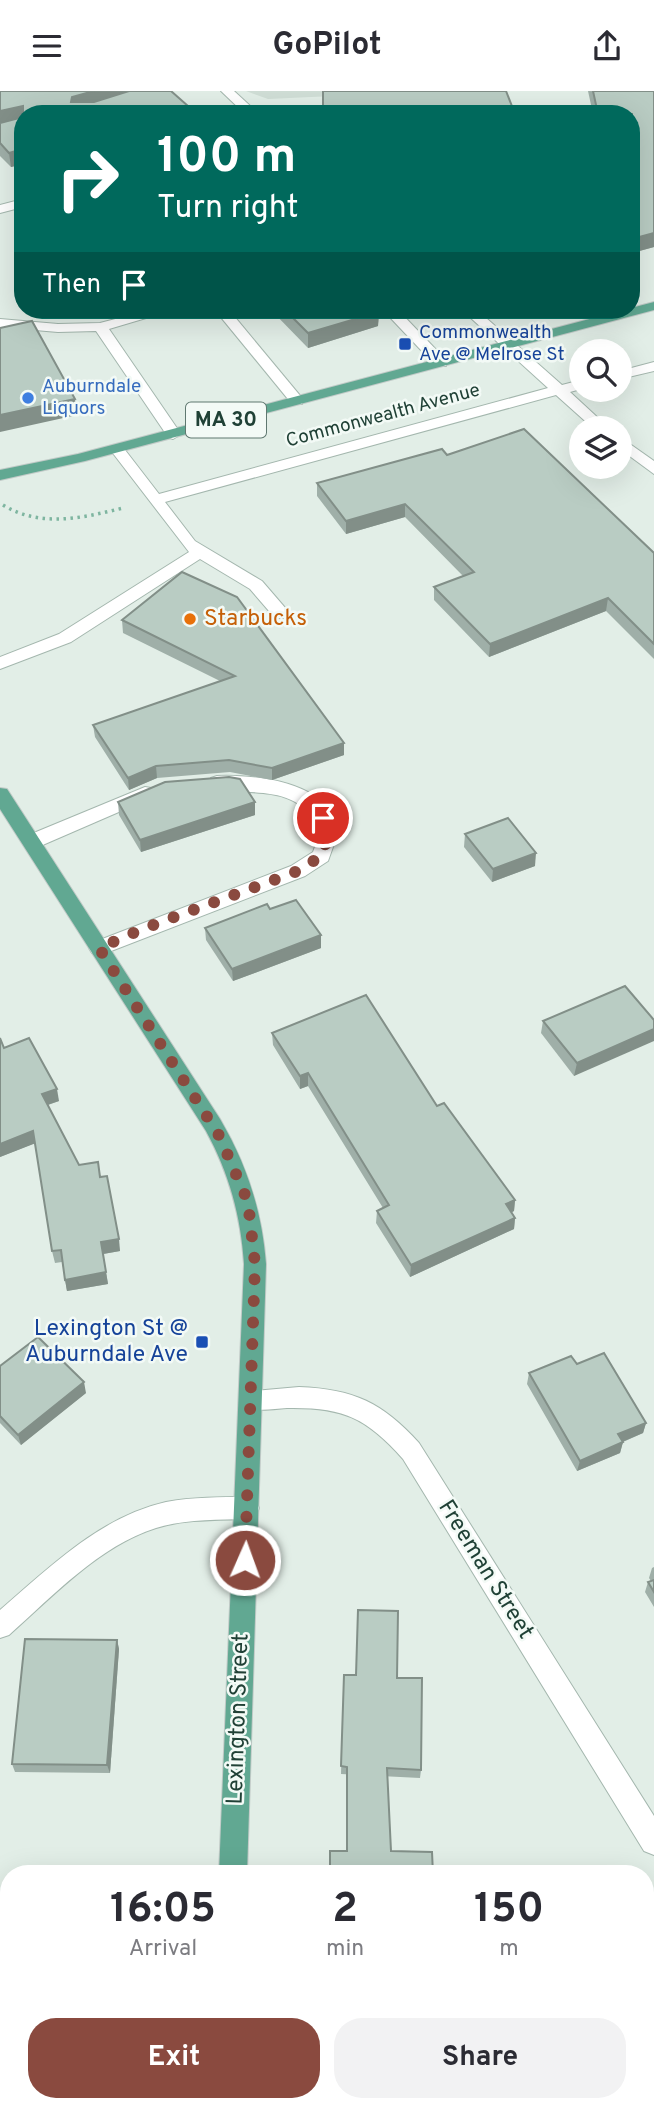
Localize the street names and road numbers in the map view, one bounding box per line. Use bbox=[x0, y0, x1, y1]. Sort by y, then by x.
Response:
street label: Commonwealth Avenue bbox=[283, 379, 483, 453]
road number: MA 30 bbox=[186, 403, 266, 437]
street label: Freeman Street bbox=[431, 1495, 539, 1645]
street label: Lexington Street bbox=[222, 1633, 256, 1805]

